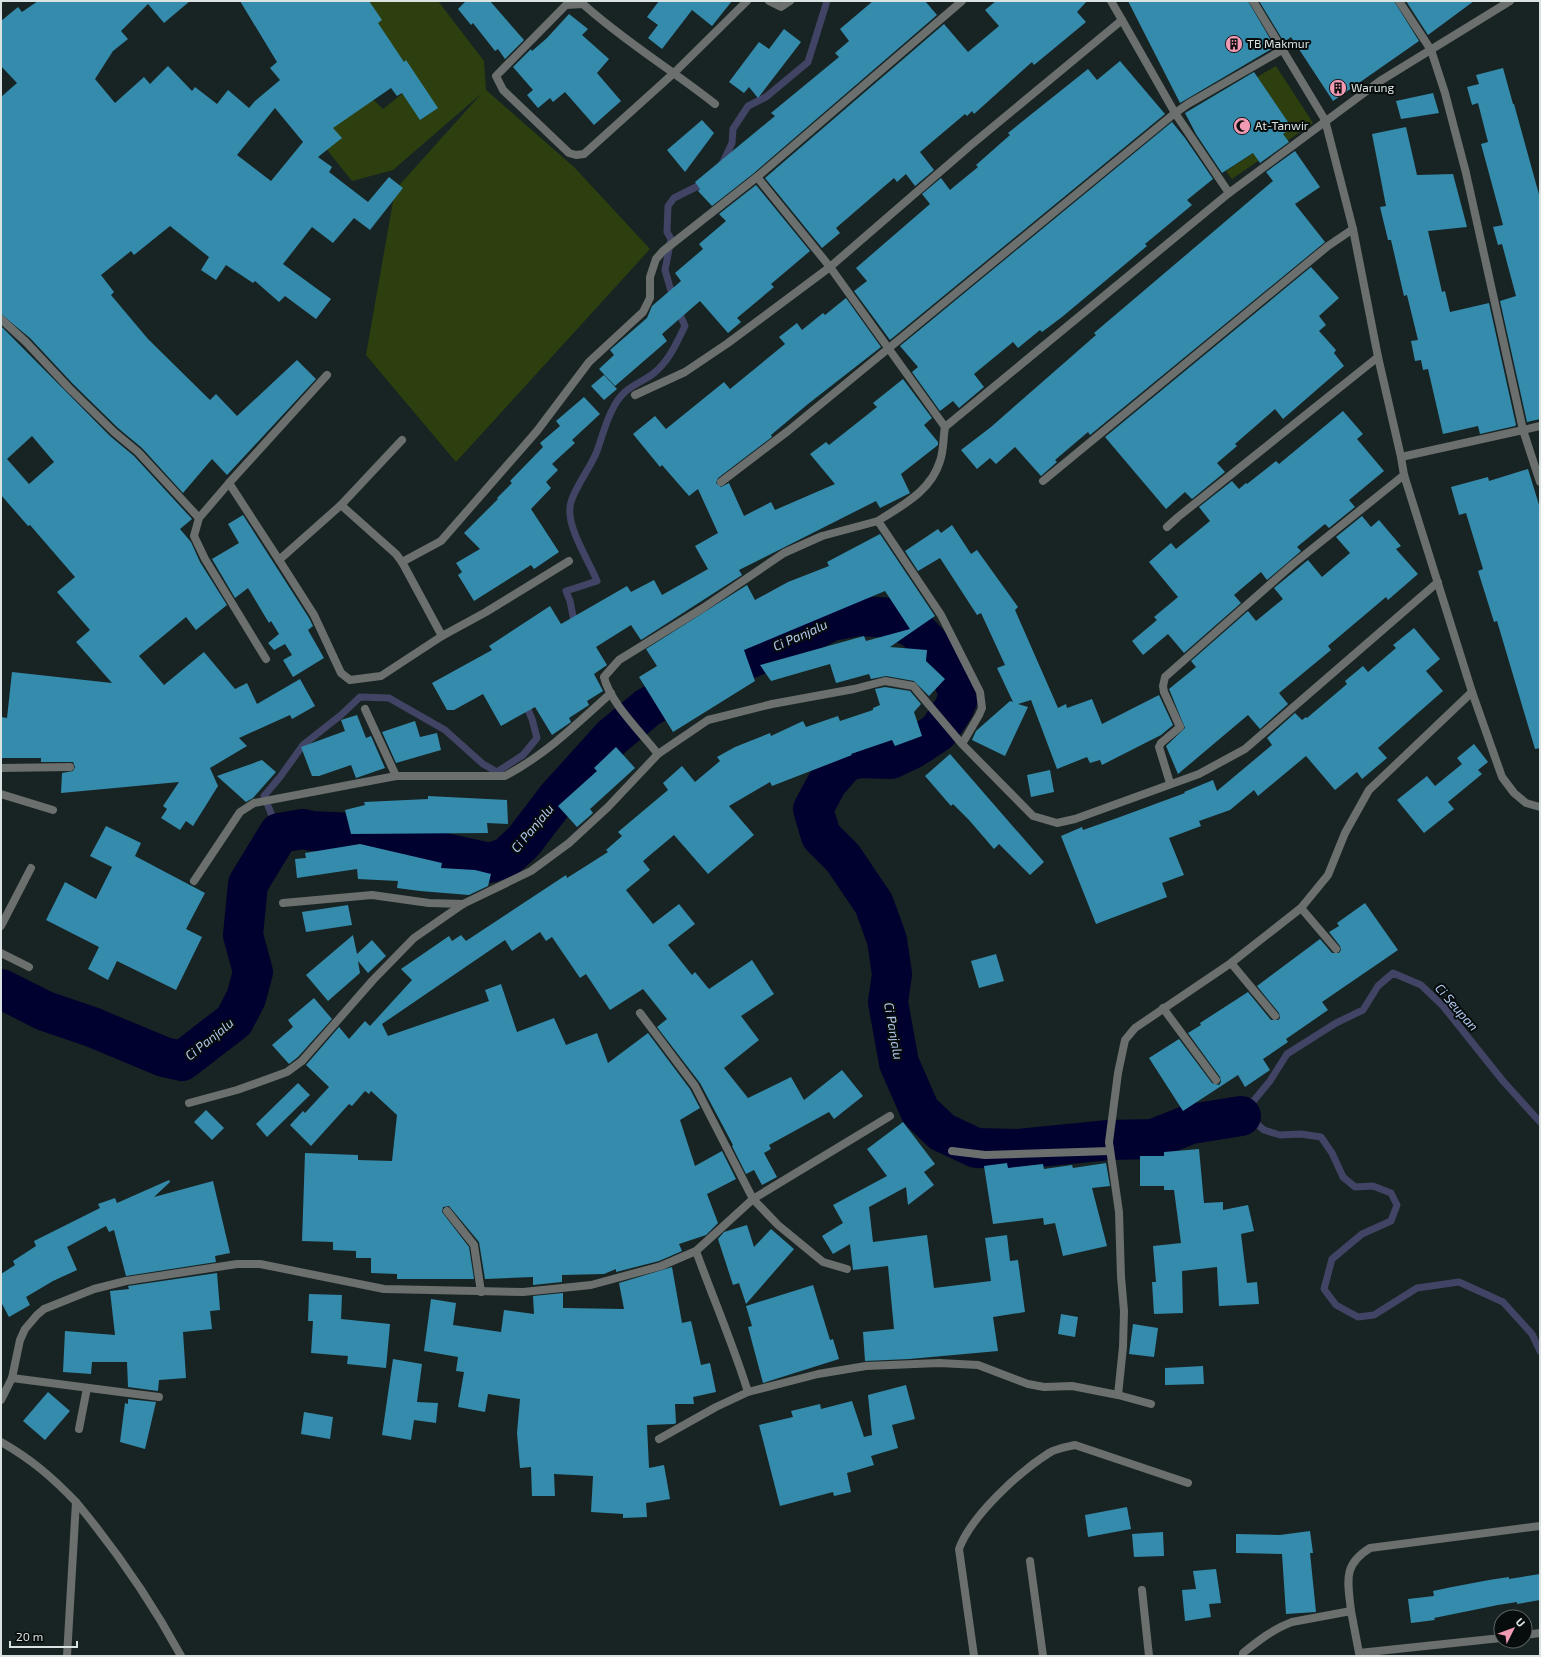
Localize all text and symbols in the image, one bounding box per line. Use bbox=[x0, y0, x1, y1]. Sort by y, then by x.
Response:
building icon: TB Makmur bbox=[1224, 34, 1244, 54]
place label: TB Makmur bbox=[1247, 36, 1310, 50]
building icon: Warung bbox=[1328, 78, 1348, 98]
place label: Warung bbox=[1351, 80, 1394, 94]
mosque icon: At-Tanwir bbox=[1232, 116, 1252, 136]
place label: At-Tanwir bbox=[1255, 118, 1309, 132]
water label: Ci Panjalu bbox=[770, 616, 830, 654]
water label: Ci Panjalu bbox=[507, 801, 557, 855]
water label: Ci Seupan bbox=[1432, 980, 1482, 1034]
water label: Ci Panjalu bbox=[881, 1001, 907, 1061]
water label: Ci Panjalu bbox=[181, 1015, 237, 1063]
north arrow bbox=[1493, 1609, 1533, 1649]
text: U bbox=[1513, 1615, 1528, 1629]
scale bar bbox=[10, 1623, 77, 1649]
text: 20 m bbox=[16, 1629, 43, 1643]

